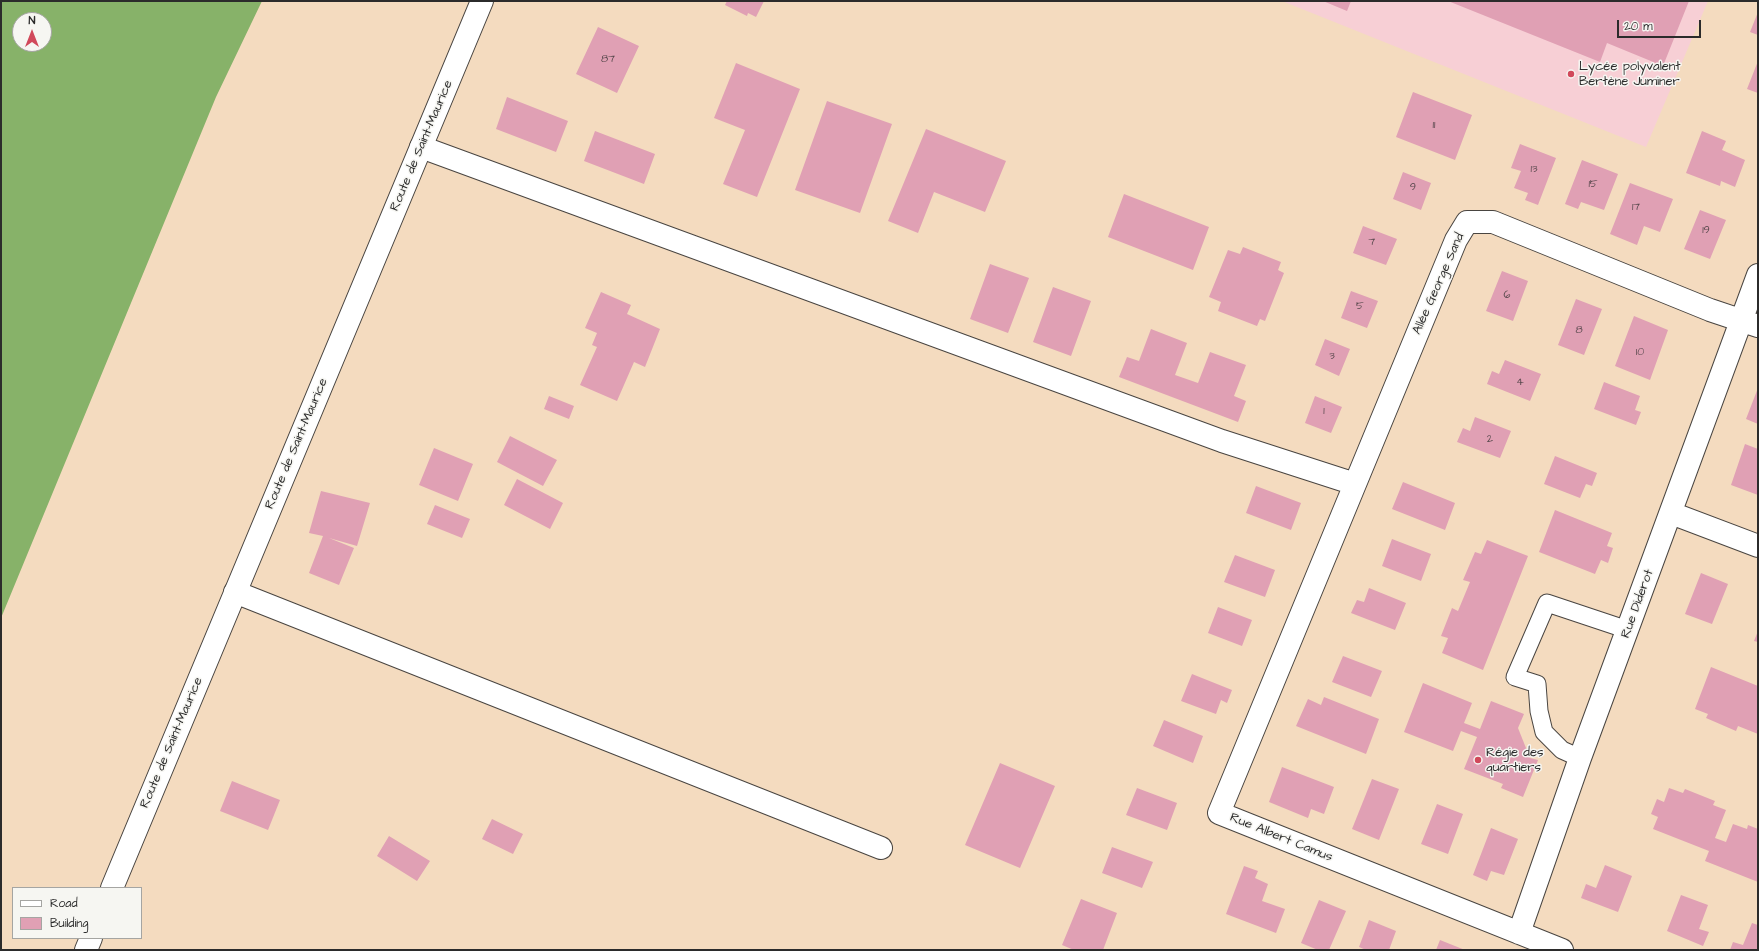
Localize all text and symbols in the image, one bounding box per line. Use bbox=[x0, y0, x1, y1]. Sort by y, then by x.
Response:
north arrow bbox=[12, 12, 52, 52]
scale bar bbox=[1619, 12, 1703, 38]
text: N bbox=[29, 13, 35, 28]
text: 20 m bbox=[1624, 18, 1653, 35]
house number: 87 bbox=[601, 53, 615, 67]
place label: Lycée polyvalent Bertène Juminer bbox=[1579, 59, 1681, 90]
marker: Lycée polyvalent Bertène Juminer bbox=[1566, 69, 1576, 79]
street label: Route de Saint-Maurice bbox=[387, 78, 457, 214]
house number: 11 bbox=[1433, 119, 1435, 133]
house number: 13 bbox=[1530, 163, 1538, 177]
house number: 15 bbox=[1588, 178, 1598, 192]
house number: 9 bbox=[1410, 181, 1416, 195]
house number: 17 bbox=[1632, 201, 1640, 215]
house number: 19 bbox=[1702, 224, 1710, 238]
street label: Allée George Sand bbox=[1410, 231, 1468, 337]
house number: 7 bbox=[1369, 236, 1375, 250]
house number: 6 bbox=[1504, 289, 1510, 303]
house number: 5 bbox=[1356, 300, 1364, 314]
house number: 8 bbox=[1575, 324, 1583, 338]
house number: 10 bbox=[1636, 346, 1644, 360]
house number: 3 bbox=[1329, 350, 1335, 364]
street label: Route de Saint-Maurice bbox=[262, 376, 332, 512]
house number: 4 bbox=[1516, 376, 1524, 390]
house number: 1 bbox=[1323, 405, 1325, 419]
house number: 2 bbox=[1487, 433, 1493, 447]
street label: Rue Diderot bbox=[1618, 568, 1658, 640]
street label: Route de Saint-Maurice bbox=[137, 675, 207, 811]
place label: Régie des quartiers bbox=[1486, 745, 1543, 776]
marker: Régie des quartiers bbox=[1473, 755, 1483, 765]
street label: Rue Albert Camus bbox=[1227, 810, 1335, 866]
legend bbox=[12, 887, 142, 939]
text: Road bbox=[50, 895, 78, 912]
text: Building bbox=[50, 915, 88, 932]

